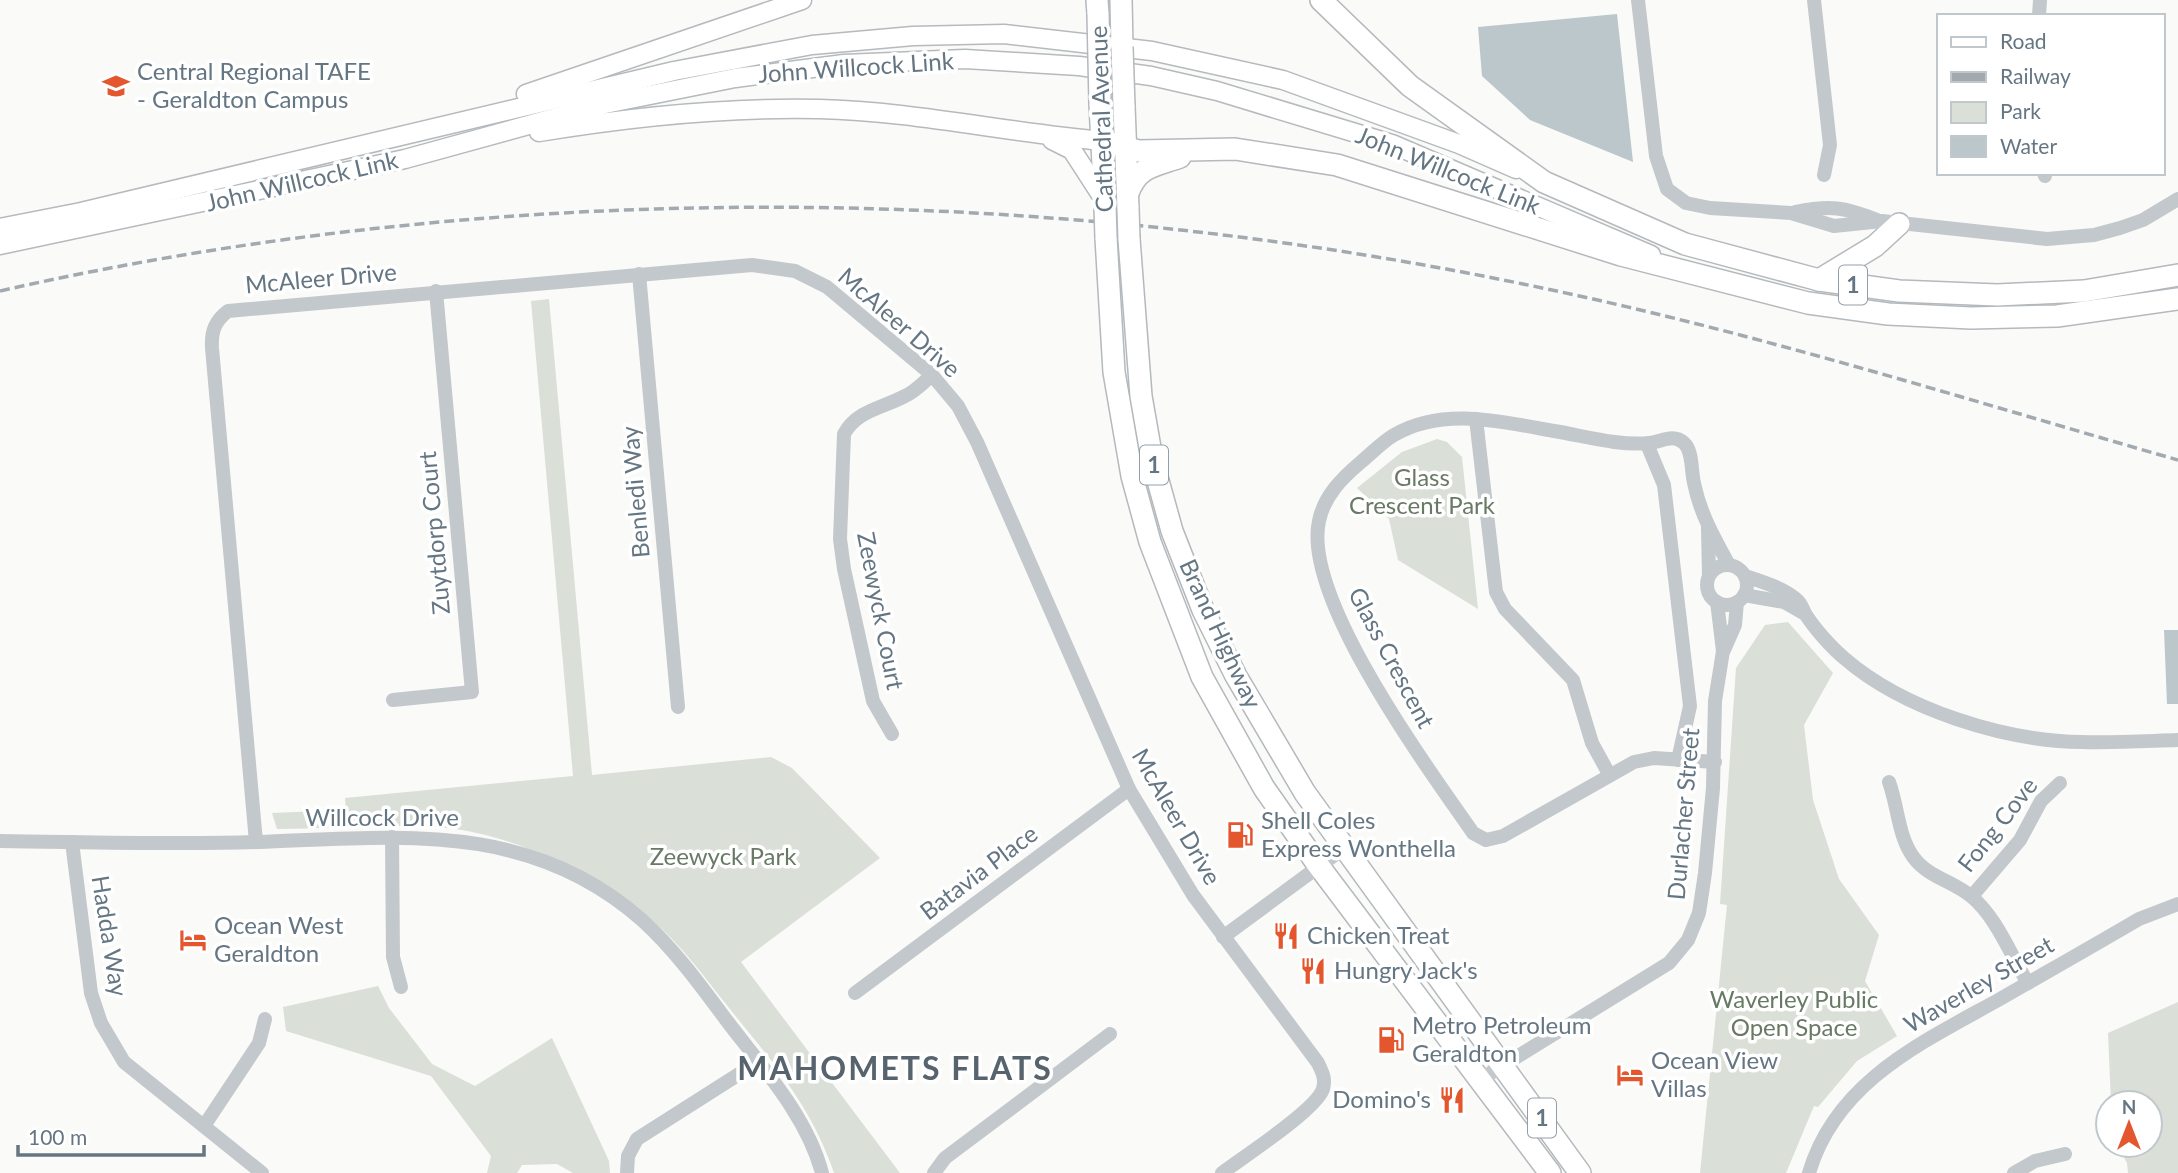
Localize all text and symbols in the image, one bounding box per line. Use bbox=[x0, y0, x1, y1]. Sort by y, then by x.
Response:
legend bbox=[1937, 14, 2164, 175]
street label: Cathedral Avenue bbox=[1083, 25, 1118, 213]
text: Road bbox=[2000, 28, 2047, 53]
street label: John Willcock Link bbox=[757, 45, 956, 88]
place label: Central Regional TAFE - Geraldton Campus bbox=[137, 56, 371, 113]
text: Railway bbox=[2000, 63, 2071, 88]
school or university icon: Central Regional TAFE - Geraldton Campus bbox=[101, 71, 131, 101]
text: Park bbox=[2000, 98, 2041, 123]
street label: John Willcock Link bbox=[1352, 119, 1546, 220]
text: Water bbox=[2000, 133, 2057, 158]
street label: John Willcock Link bbox=[203, 144, 401, 217]
street label: McAleer Drive bbox=[244, 256, 398, 299]
street label: McAleer Drive bbox=[833, 261, 967, 383]
road number: 1 bbox=[1839, 266, 1867, 304]
street label: Benledi Way bbox=[614, 424, 655, 559]
road number: 1 bbox=[1140, 446, 1168, 485]
street label: Zuytdorp Court bbox=[412, 450, 455, 616]
park label: Glass Crescent Park bbox=[1349, 462, 1496, 519]
street label: Zeewyck Court bbox=[852, 529, 911, 692]
street label: Brand Highway bbox=[1174, 554, 1269, 713]
street label: Glass Crescent bbox=[1343, 582, 1442, 733]
street label: Durlacher Street bbox=[1661, 726, 1705, 901]
street label: McAleer Drive bbox=[1127, 743, 1228, 889]
street label: Fong Cove bbox=[1951, 771, 2043, 877]
street label: Willcock Drive bbox=[305, 802, 459, 831]
place label: Shell Coles Express Wonthella bbox=[1261, 805, 1456, 862]
street label: Batavia Place bbox=[914, 818, 1043, 925]
fuel station icon: Shell Coles Express Wonthella bbox=[1225, 820, 1255, 850]
park label: Zeewyck Park bbox=[650, 841, 797, 870]
street label: Hadda Way bbox=[87, 873, 134, 999]
place label: Ocean West Geraldton bbox=[214, 910, 344, 967]
place label: Chicken Treat bbox=[1307, 920, 1450, 949]
restaurant icon: Chicken Treat bbox=[1271, 921, 1301, 951]
hotel icon: Ocean West Geraldton bbox=[178, 925, 208, 955]
street label: Waverley Street bbox=[1898, 929, 2058, 1038]
place label: Hungry Jack's bbox=[1334, 955, 1478, 984]
restaurant icon: Hungry Jack's bbox=[1298, 956, 1328, 986]
park label: Waverley Public Open Space bbox=[1710, 984, 1878, 1041]
place label: Metro Petroleum Geraldton bbox=[1412, 1010, 1591, 1067]
fuel station icon: Metro Petroleum Geraldton bbox=[1376, 1025, 1406, 1055]
place label: Ocean View Villas bbox=[1651, 1045, 1778, 1102]
district label: MAHOMETS FLATS bbox=[737, 1048, 1053, 1087]
hotel icon: Ocean View Villas bbox=[1615, 1060, 1645, 1090]
place label: Domino's bbox=[1332, 1084, 1431, 1113]
restaurant icon: Domino's bbox=[1437, 1085, 1467, 1115]
north arrow bbox=[2094, 1089, 2164, 1159]
text: N bbox=[2122, 1095, 2136, 1118]
road number: 1 bbox=[1528, 1098, 1556, 1138]
scale bar bbox=[18, 1114, 203, 1158]
text: 100 m bbox=[28, 1124, 87, 1149]

